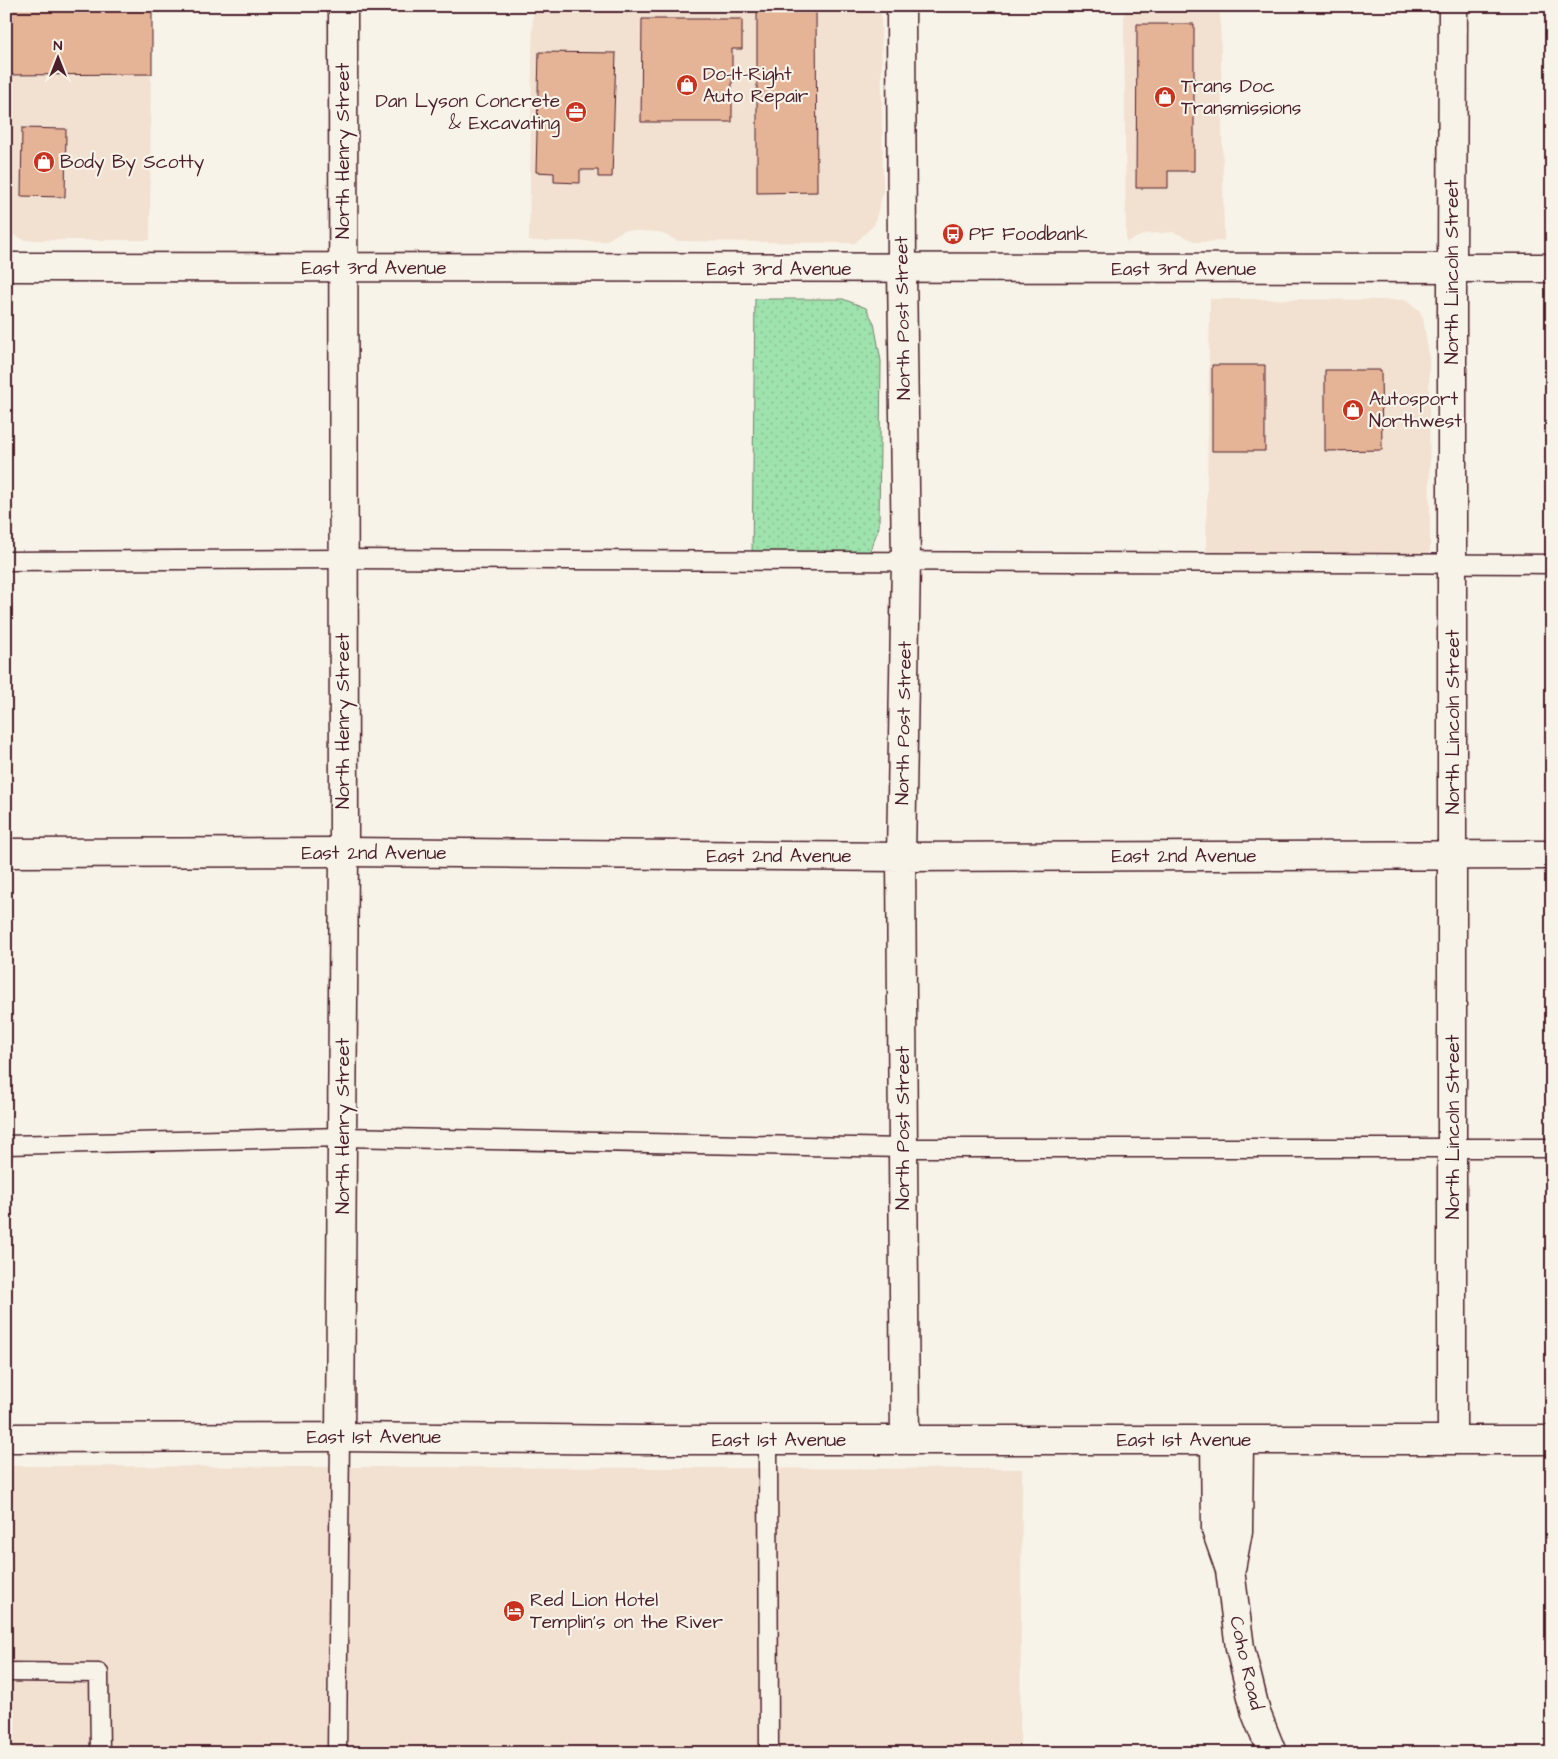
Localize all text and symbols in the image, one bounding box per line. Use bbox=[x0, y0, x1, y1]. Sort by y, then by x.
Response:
north arrow bbox=[32, 32, 82, 82]
text: N bbox=[54, 36, 63, 56]
place label: Do-It-Right Auto Repair bbox=[703, 61, 809, 110]
street label: North Henry Street bbox=[330, 63, 358, 239]
shop icon: Do-It-Right Auto Repair bbox=[675, 73, 699, 97]
place label: Trans Doc Transmissions bbox=[1181, 73, 1301, 122]
shop icon: Trans Doc Transmissions bbox=[1153, 85, 1177, 109]
place label: Dan Lyson Concrete & Excavating bbox=[376, 88, 560, 138]
office icon: Dan Lyson Concrete & Excavating bbox=[564, 100, 588, 124]
place label: Body By Scotty bbox=[60, 149, 205, 177]
shop icon: Body By Scotty bbox=[32, 150, 56, 174]
street label: North Lincoln Street bbox=[1439, 179, 1466, 364]
place label: PF Foodbank bbox=[969, 221, 1088, 248]
bus stop icon: PF Foodbank bbox=[941, 222, 965, 246]
street label: North Post Street bbox=[888, 235, 918, 400]
street label: East 3rd Avenue bbox=[302, 255, 446, 282]
street label: East 3rd Avenue bbox=[707, 256, 851, 283]
street label: East 3rd Avenue bbox=[1112, 256, 1256, 283]
place label: Autosport Northwest bbox=[1369, 386, 1462, 435]
shop icon: Autosport Northwest bbox=[1341, 398, 1365, 422]
street label: North Lincoln Street bbox=[1440, 629, 1467, 814]
street label: North Henry Street bbox=[330, 633, 358, 809]
street label: North Post Street bbox=[889, 640, 919, 805]
street label: East 2nd Avenue bbox=[301, 840, 447, 867]
street label: East 2nd Avenue bbox=[706, 843, 852, 870]
street label: East 2nd Avenue bbox=[1111, 843, 1257, 870]
street label: North Lincoln Street bbox=[1440, 1034, 1467, 1219]
street label: North Henry Street bbox=[330, 1038, 358, 1214]
street label: North Post Street bbox=[890, 1046, 917, 1210]
street label: East 1st Avenue bbox=[307, 1424, 441, 1451]
street label: East 1st Avenue bbox=[712, 1427, 846, 1454]
street label: East 1st Avenue bbox=[1117, 1427, 1251, 1454]
place label: Red Lion Hotel Templin's on the River bbox=[530, 1587, 723, 1636]
hotel icon: Red Lion Hotel Templin's on the River bbox=[502, 1599, 526, 1623]
street label: Coho Road bbox=[1222, 1613, 1270, 1713]

